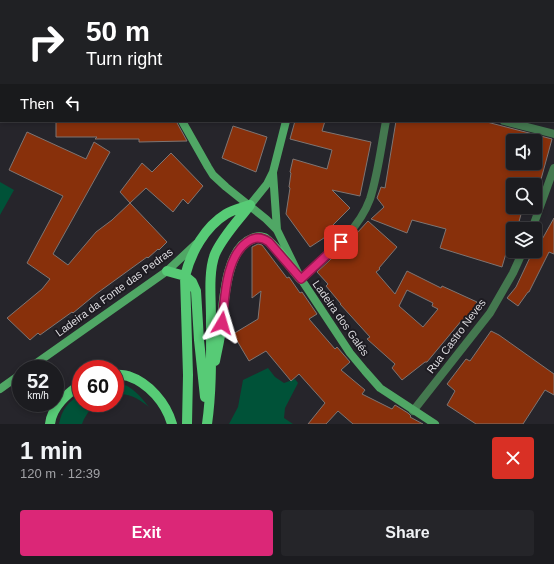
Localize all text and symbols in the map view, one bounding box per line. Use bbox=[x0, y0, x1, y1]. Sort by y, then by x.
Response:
icon: right bbox=[20, 16, 72, 68]
text: 50 m bbox=[86, 16, 150, 47]
text: Turn right bbox=[86, 49, 162, 69]
icon: left bbox=[62, 92, 84, 114]
text: Then bbox=[20, 95, 54, 112]
map controls bbox=[506, 134, 542, 258]
button: sound bbox=[506, 134, 542, 170]
button: search bbox=[506, 178, 542, 214]
button: layers bbox=[506, 222, 542, 258]
pin bbox=[324, 225, 358, 259]
icon: arrive bbox=[330, 231, 352, 253]
street label: Ladeira da Fonte das Pedras bbox=[53, 245, 175, 339]
street label: Ladeira dos Galés bbox=[310, 278, 372, 358]
street label: Rua Castro Neves bbox=[424, 296, 488, 375]
position arrow bbox=[201, 302, 243, 344]
speed limit sign: 60 bbox=[72, 360, 124, 412]
text: 52 bbox=[27, 370, 49, 392]
text: km/h bbox=[27, 390, 49, 401]
text: 1 min bbox=[20, 437, 83, 464]
button: close bbox=[492, 437, 534, 479]
text: 120 m · 12:39 bbox=[20, 466, 100, 481]
button: Exit bbox=[20, 510, 273, 556]
button: Share bbox=[281, 510, 534, 556]

